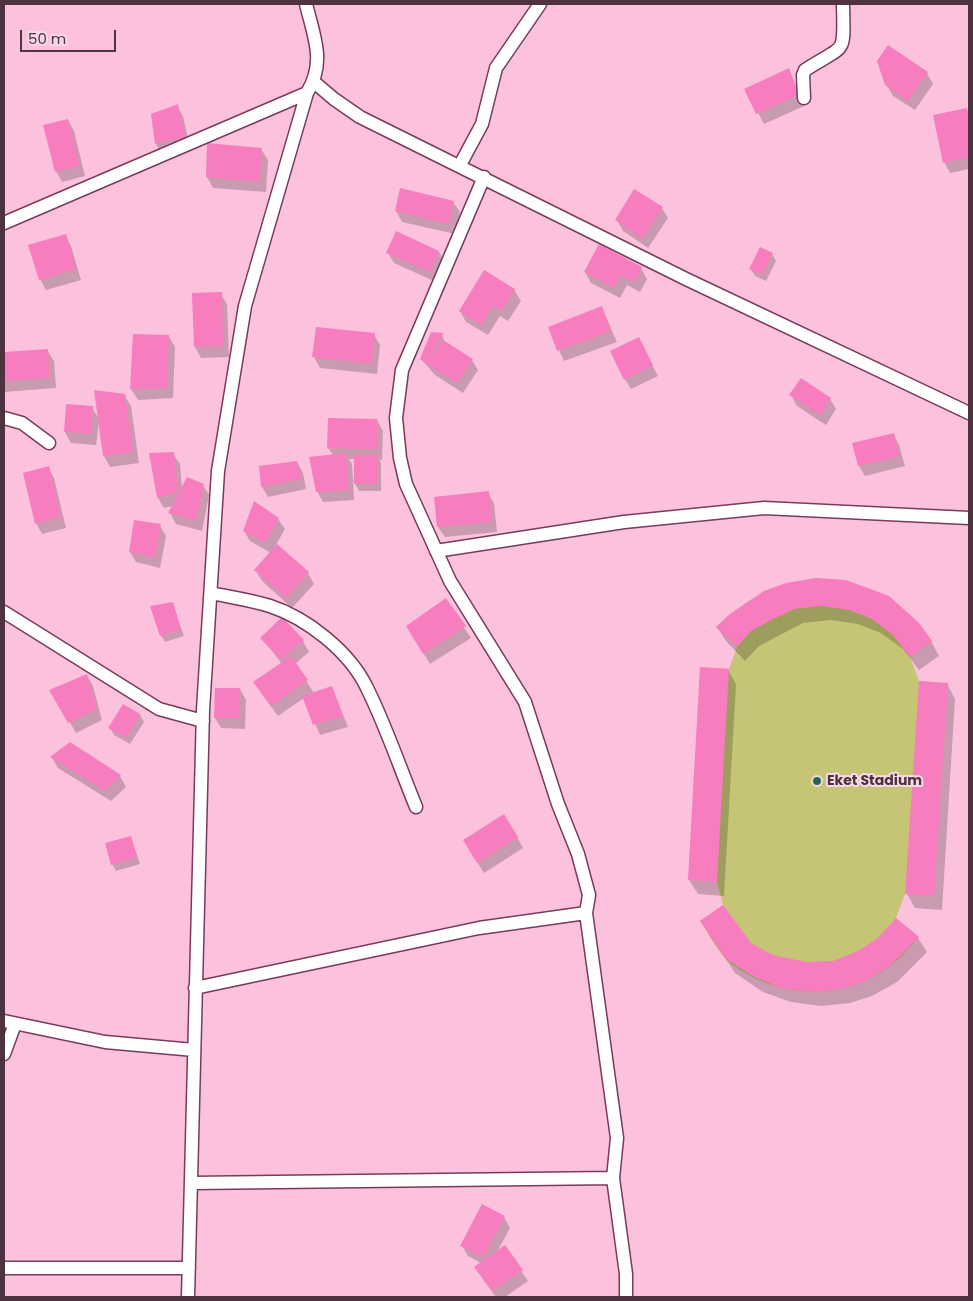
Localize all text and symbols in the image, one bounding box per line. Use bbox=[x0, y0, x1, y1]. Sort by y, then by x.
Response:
scale bar bbox=[22, 20, 119, 52]
text: 50 m bbox=[28, 28, 66, 49]
place label: Eket Stadium bbox=[827, 773, 922, 789]
marker: Eket Stadium bbox=[811, 775, 823, 787]

